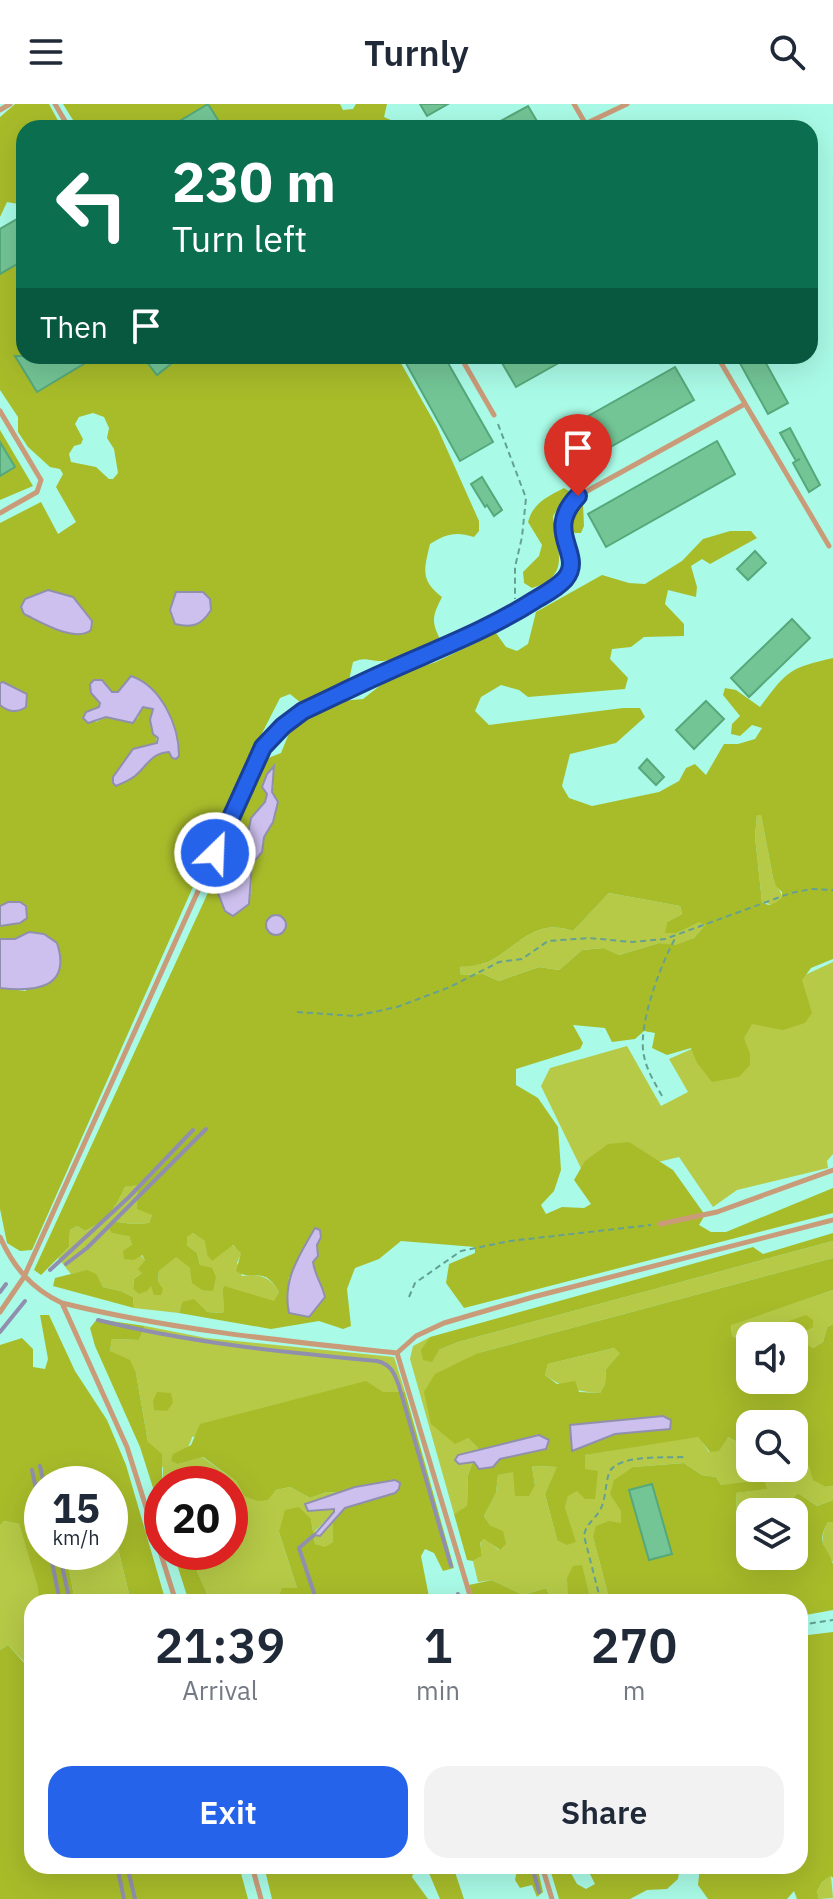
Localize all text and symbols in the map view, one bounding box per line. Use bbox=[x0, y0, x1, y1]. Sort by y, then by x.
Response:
text: Turnly bbox=[364, 29, 469, 76]
icon: menu bbox=[24, 30, 68, 74]
icon: search bbox=[765, 30, 809, 74]
text: 230 m bbox=[172, 145, 336, 217]
icon: left bbox=[40, 152, 144, 256]
text: Turn left bbox=[172, 215, 307, 262]
icon: arrive bbox=[124, 304, 168, 348]
text: Then bbox=[40, 307, 108, 346]
pin bbox=[544, 414, 612, 496]
icon: arrive bbox=[556, 426, 600, 470]
position arrow bbox=[173, 811, 257, 895]
map controls bbox=[736, 1322, 808, 1570]
button: sound bbox=[736, 1322, 808, 1394]
button: search bbox=[736, 1410, 808, 1482]
speed limit sign: 20 bbox=[144, 1466, 248, 1570]
text: 15 bbox=[52, 1482, 100, 1534]
button: layers bbox=[736, 1498, 808, 1570]
text: km/h bbox=[52, 1524, 100, 1551]
text: 21:39 bbox=[155, 1614, 285, 1676]
text: 1 bbox=[424, 1614, 452, 1676]
text: 270 bbox=[591, 1614, 677, 1676]
text: Arrival bbox=[182, 1673, 258, 1707]
text: min bbox=[416, 1673, 460, 1707]
text: m bbox=[623, 1673, 645, 1707]
button: Exit bbox=[48, 1766, 408, 1858]
button: Share bbox=[424, 1766, 784, 1858]

